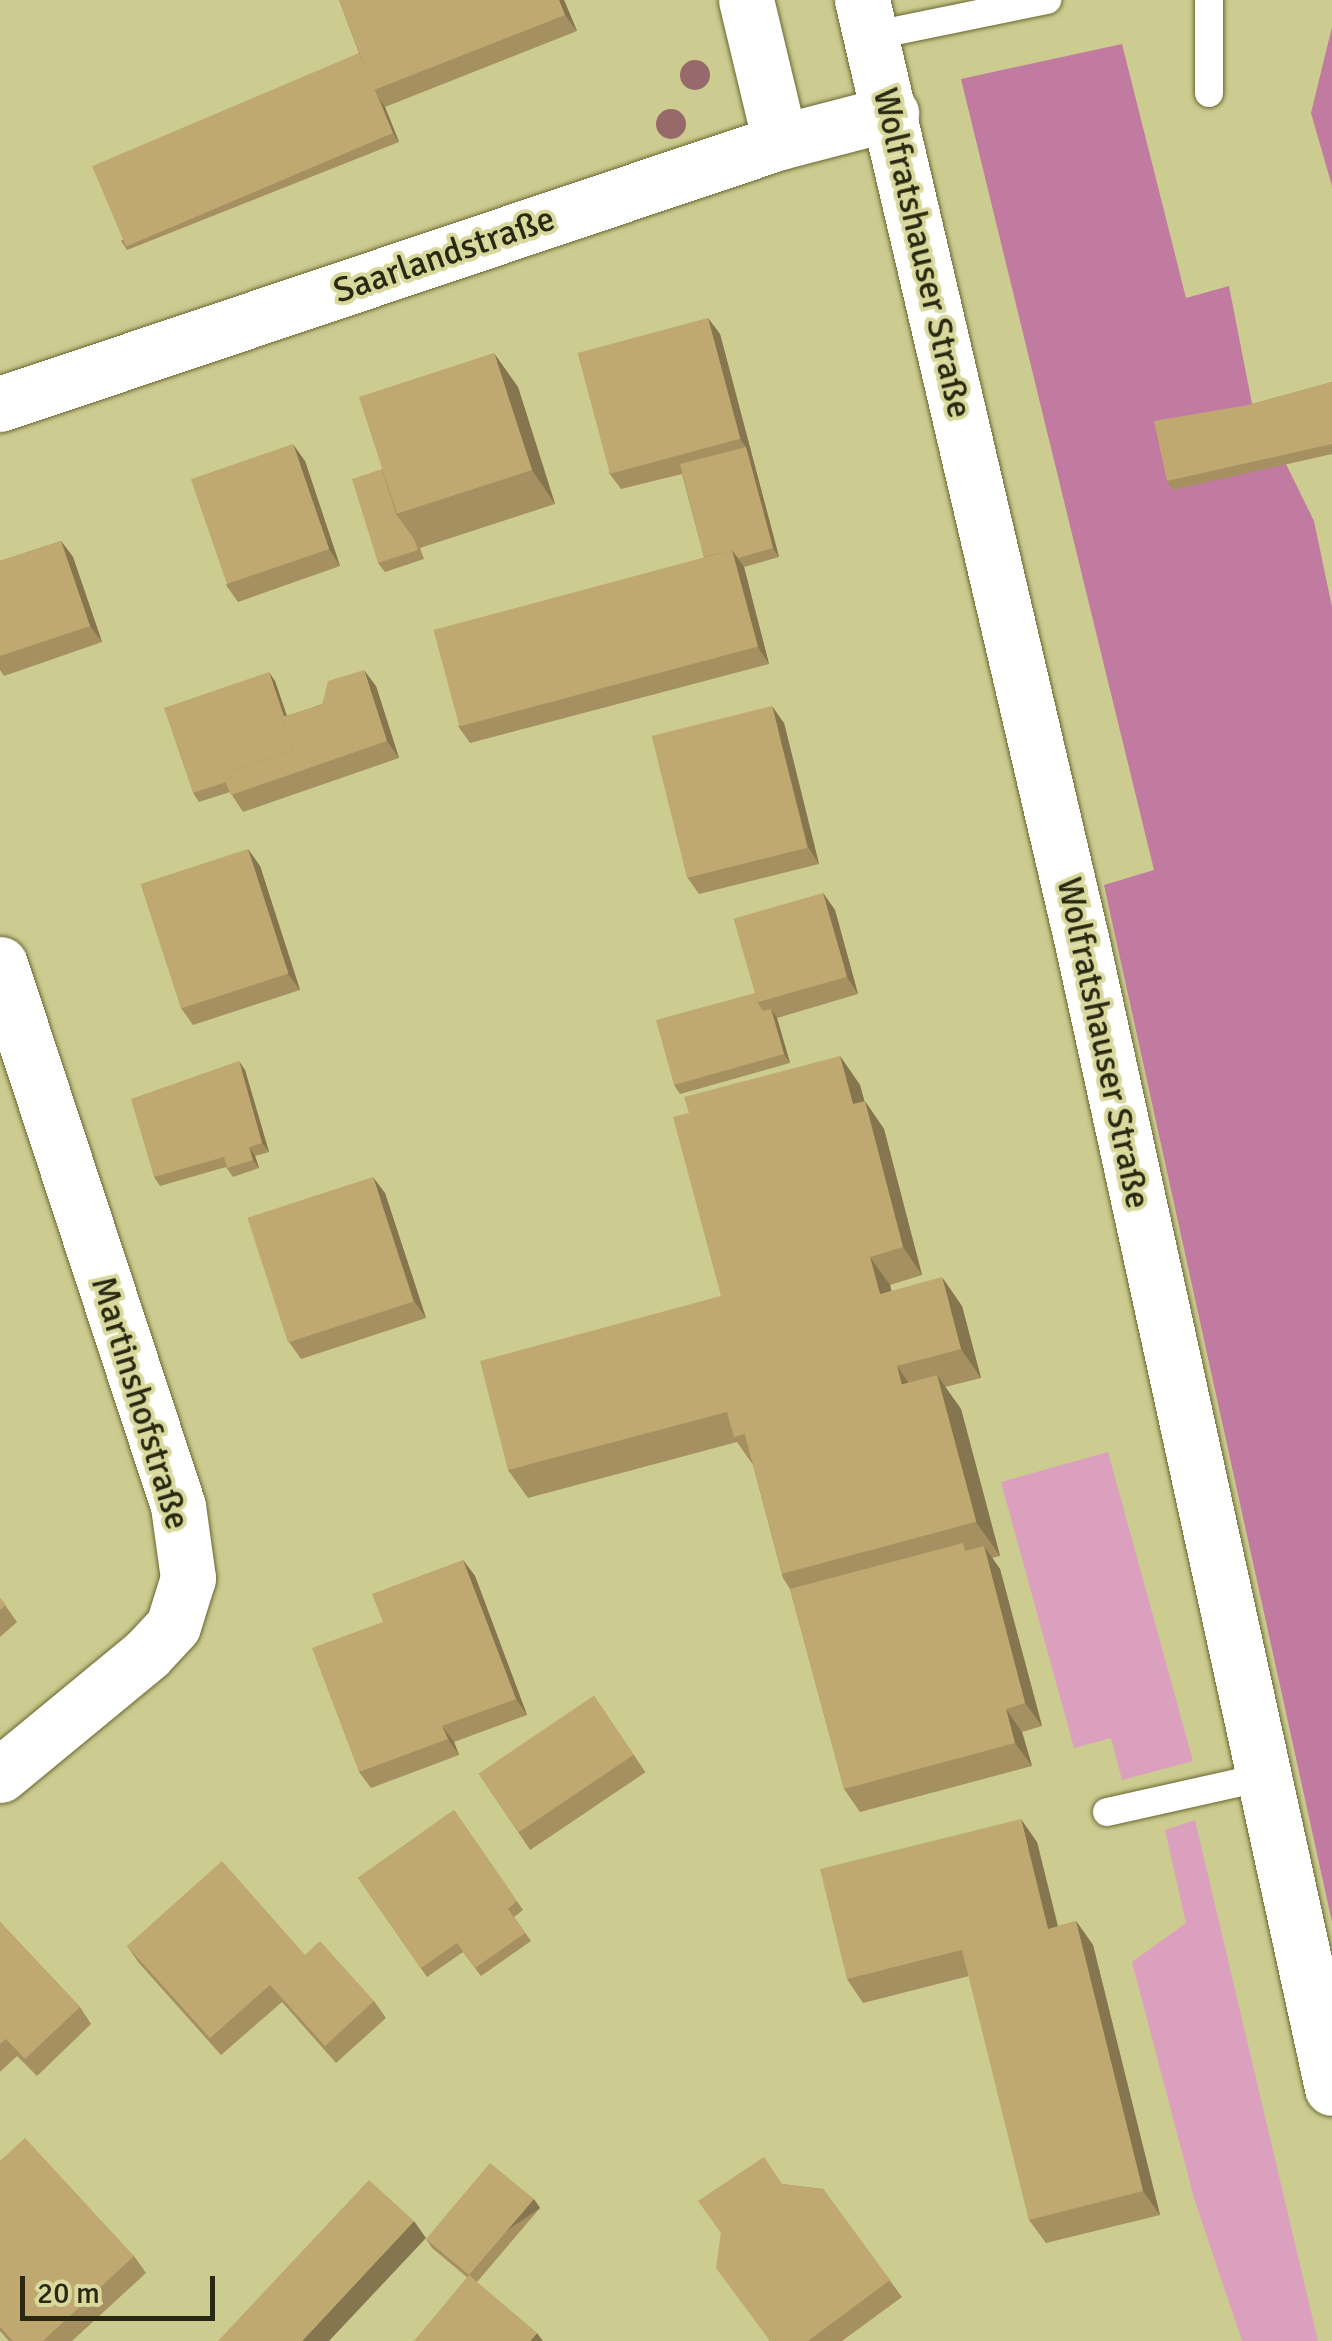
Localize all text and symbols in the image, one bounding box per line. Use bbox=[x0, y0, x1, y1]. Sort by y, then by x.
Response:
street label: Wolfratshauser Straße bbox=[864, 84, 980, 422]
street label: Saarlandstraße bbox=[328, 198, 560, 312]
street label: Wolfratshauser Straße bbox=[1047, 874, 1159, 1212]
street label: Martinshofstraße bbox=[82, 1272, 198, 1534]
scale bar bbox=[25, 2256, 220, 2318]
text: 20 m bbox=[37, 2275, 100, 2312]

